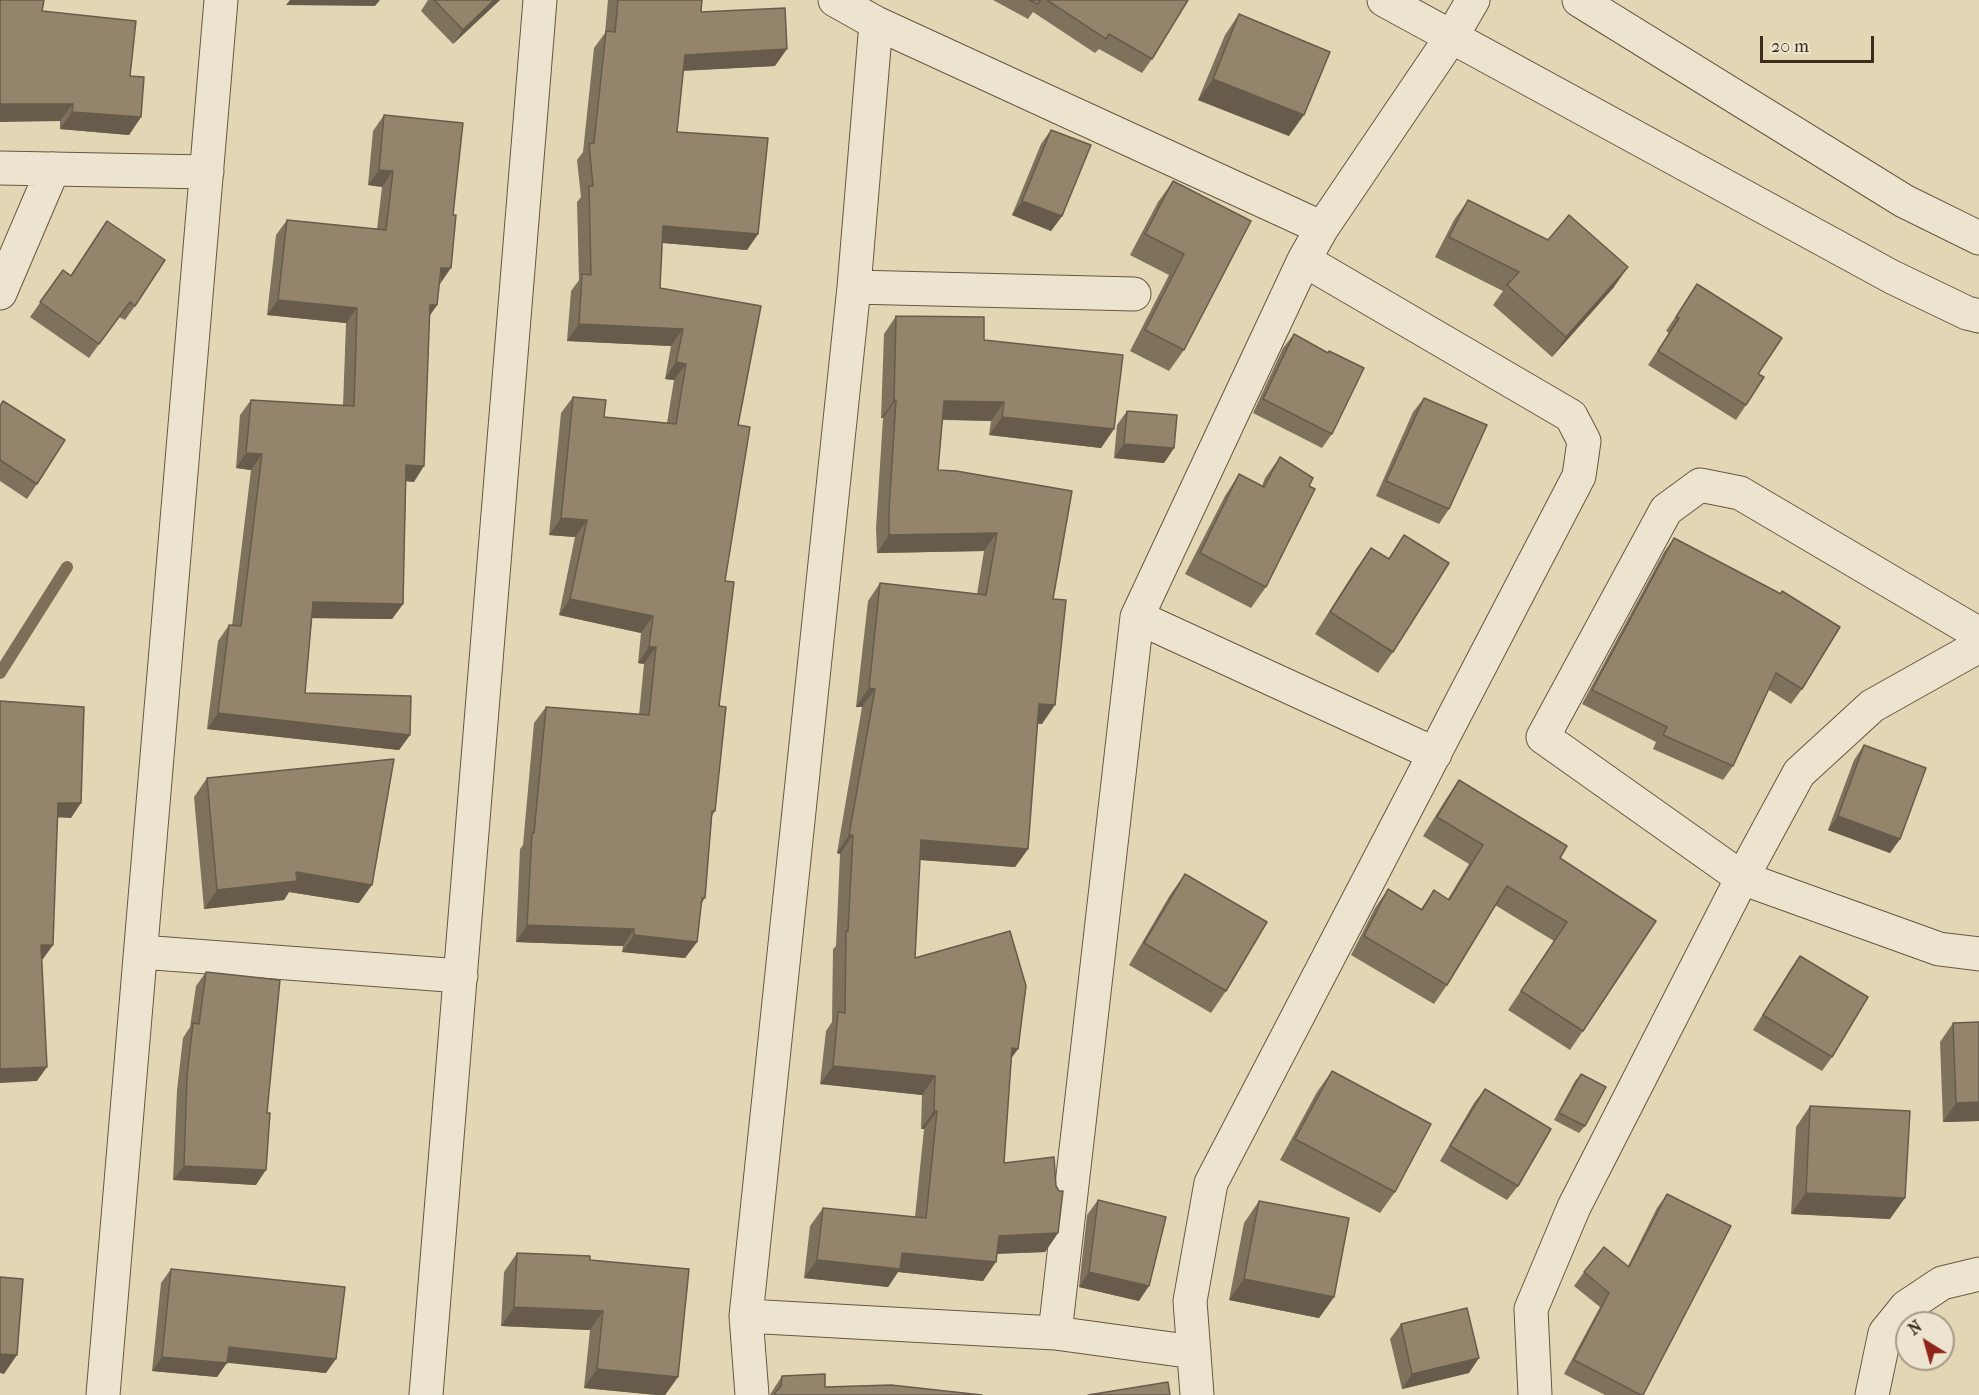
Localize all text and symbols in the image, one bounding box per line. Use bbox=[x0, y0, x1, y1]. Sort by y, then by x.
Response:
scale bar bbox=[1763, 24, 1877, 62]
text: 20 m bbox=[1771, 36, 1809, 57]
north arrow bbox=[1895, 1311, 1955, 1371]
text: N bbox=[1904, 1317, 1926, 1339]

